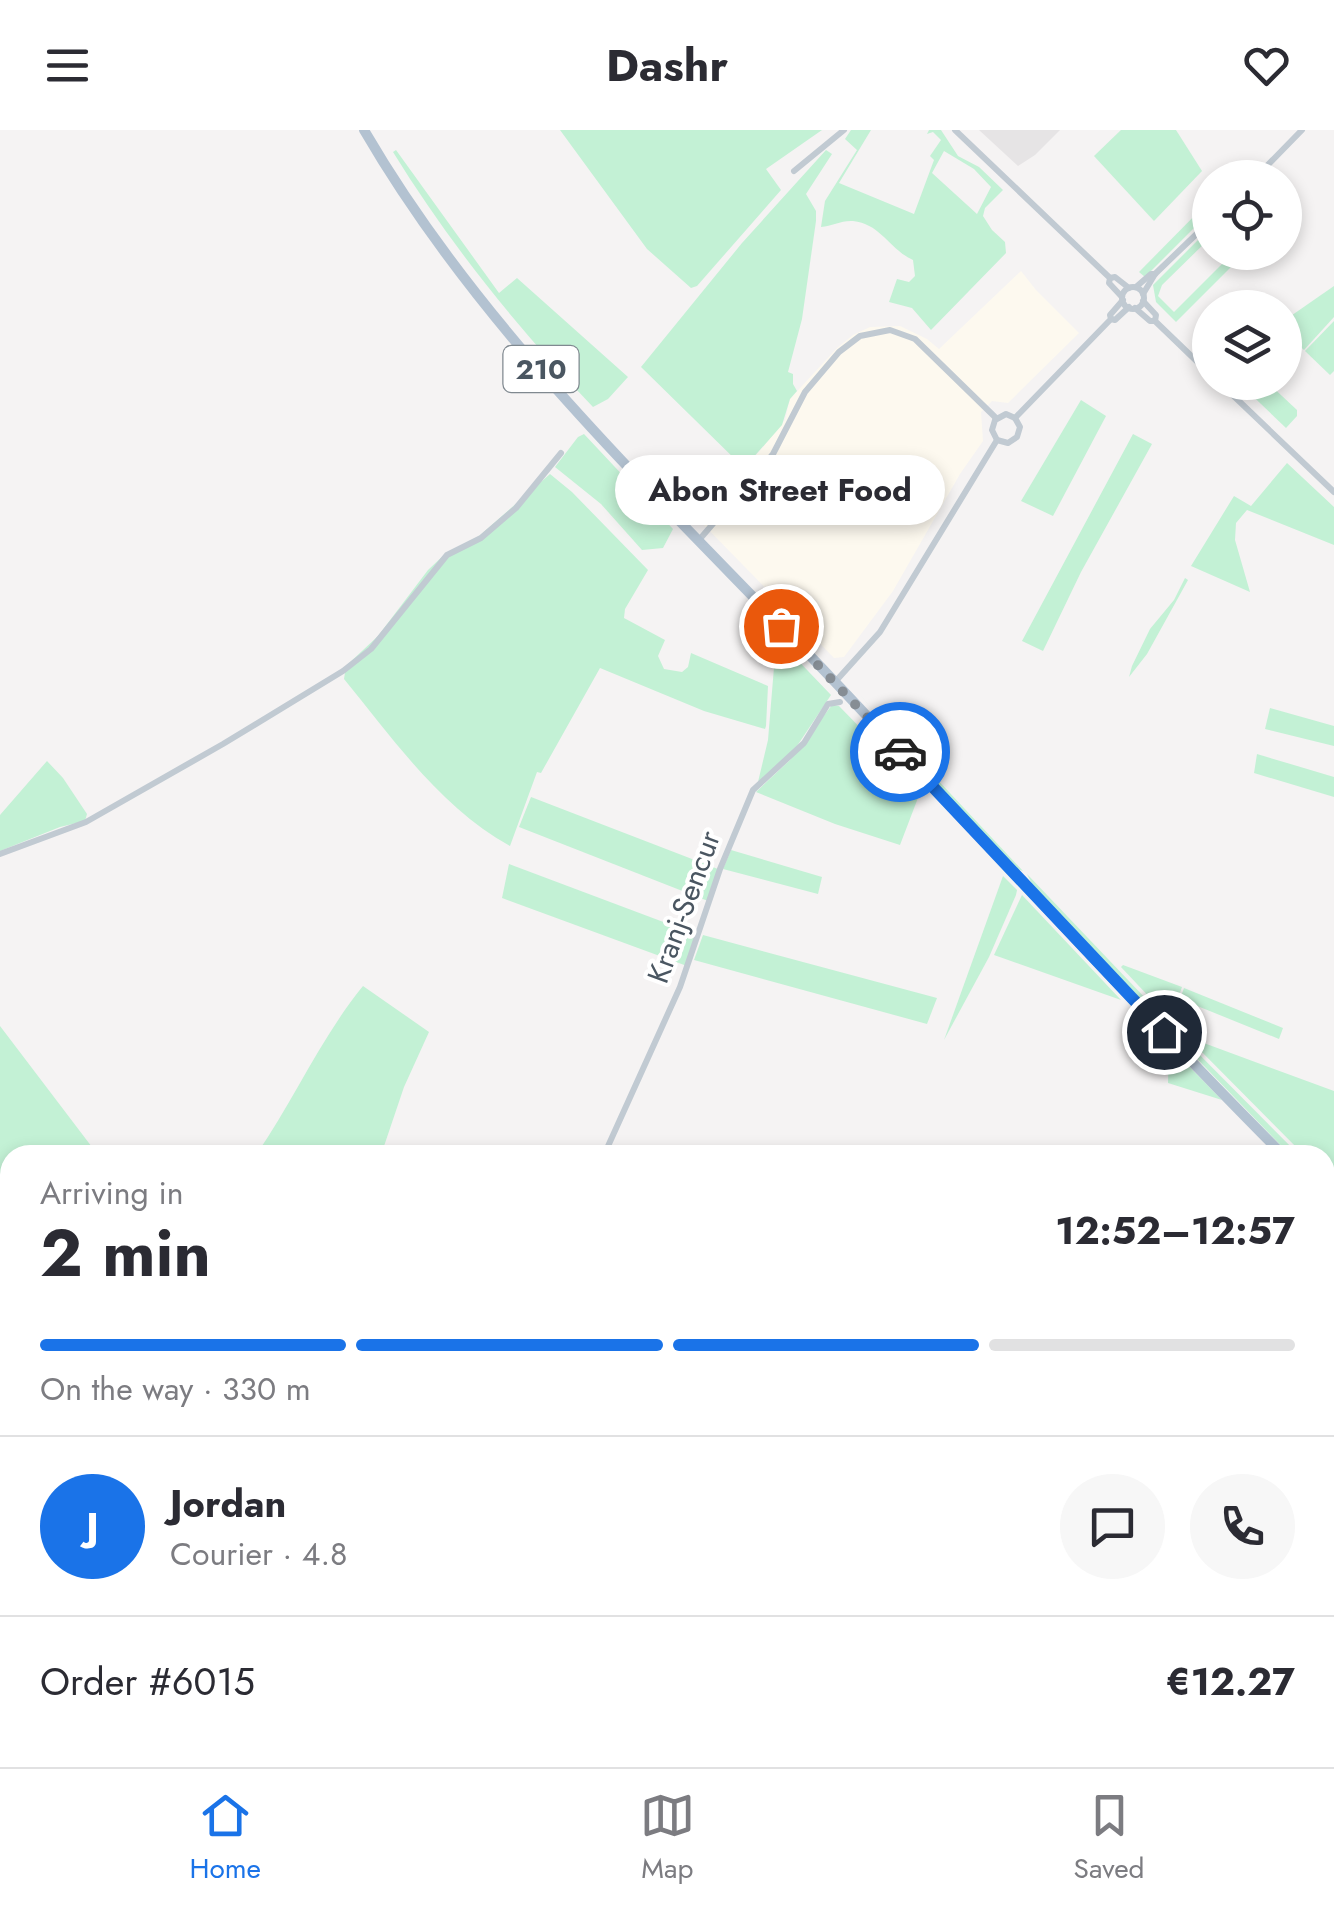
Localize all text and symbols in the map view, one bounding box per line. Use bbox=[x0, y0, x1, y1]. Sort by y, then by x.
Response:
text: Dashr bbox=[606, 33, 728, 98]
icon: menu bbox=[40, 38, 95, 93]
icon: heart bbox=[1239, 38, 1294, 93]
map controls bbox=[1192, 160, 1302, 400]
button: locate bbox=[1192, 160, 1302, 270]
button: layers bbox=[1192, 290, 1302, 400]
road number: 210 bbox=[504, 346, 578, 392]
callout: Abon Street Food bbox=[616, 456, 946, 526]
text: Abon Street Food bbox=[648, 467, 912, 513]
pin bbox=[739, 584, 824, 669]
icon: bag bbox=[754, 599, 809, 654]
courier bbox=[850, 702, 950, 802]
icon: car bbox=[873, 725, 928, 780]
street label: Kranj-Sencur bbox=[636, 824, 731, 989]
pin bbox=[1122, 990, 1207, 1075]
icon: home bbox=[1137, 1005, 1192, 1060]
text: Arriving in bbox=[40, 1170, 184, 1216]
text: 12:52–12:57 bbox=[1055, 1203, 1295, 1258]
text: 2 min bbox=[40, 1206, 211, 1300]
text: On the way · 330 m bbox=[40, 1366, 311, 1412]
button: chat bbox=[1060, 1474, 1165, 1579]
button: phone bbox=[1190, 1474, 1295, 1579]
text: Jordan bbox=[170, 1476, 286, 1531]
text: J bbox=[86, 1499, 99, 1554]
text: Courier · 4.8 bbox=[170, 1531, 347, 1577]
text: Order #6015 bbox=[40, 1654, 255, 1709]
text: €12.27 bbox=[1166, 1654, 1295, 1709]
tab: Home bbox=[189, 1788, 261, 1889]
tab: Map bbox=[640, 1788, 695, 1889]
tab: Saved bbox=[1074, 1788, 1145, 1889]

